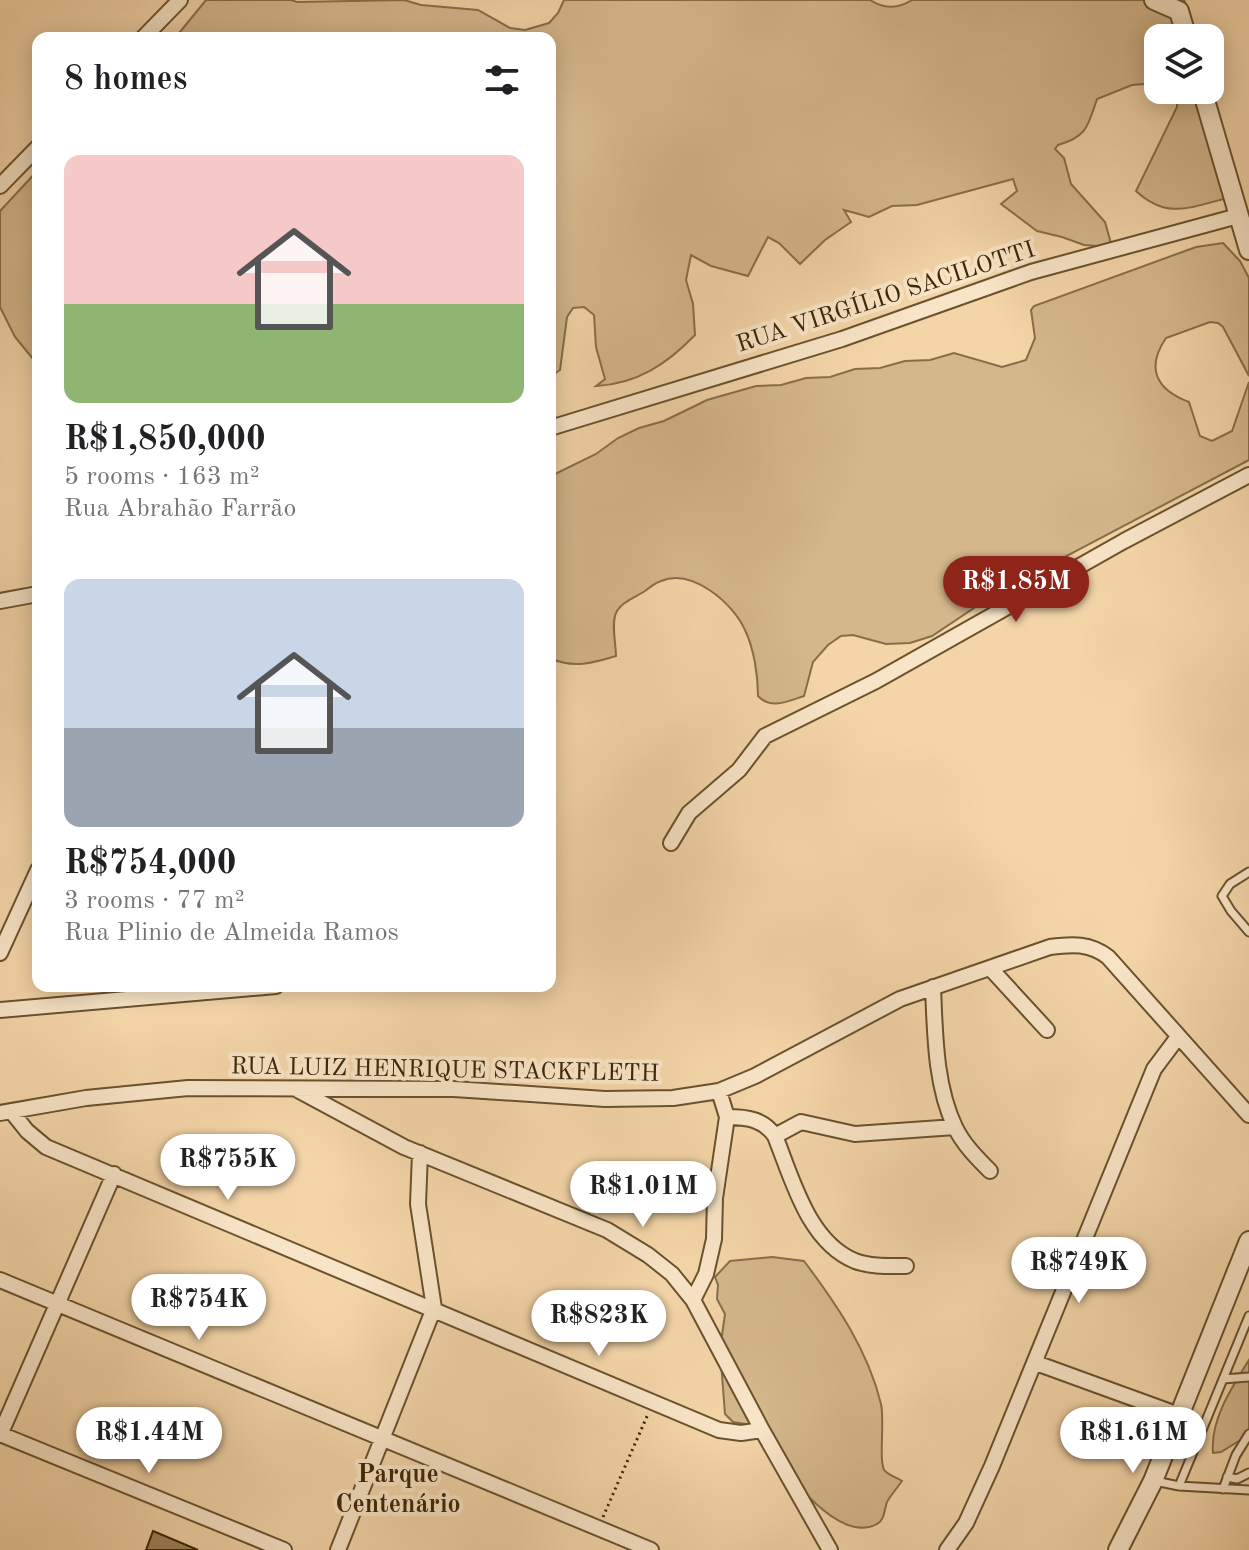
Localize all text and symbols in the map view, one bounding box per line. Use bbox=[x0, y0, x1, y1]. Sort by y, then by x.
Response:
map controls bbox=[1144, 24, 1224, 104]
button: layers bbox=[1144, 24, 1224, 104]
icon: filters bbox=[480, 58, 524, 102]
text: 8 homes bbox=[64, 63, 187, 97]
icon: home bbox=[222, 207, 366, 351]
street label: RUA VIRGÍLIO SACILOTTI bbox=[733, 235, 1038, 358]
text: R$1,850,000 bbox=[64, 423, 266, 457]
text: 5 rooms · 163 m² bbox=[64, 464, 260, 490]
text: Rua Abrahão Farrão bbox=[64, 496, 296, 522]
pin: R$1.85M bbox=[942, 556, 1090, 624]
text: R$1.85M bbox=[961, 569, 1071, 595]
icon: home bbox=[222, 631, 366, 775]
text: R$754,000 bbox=[64, 847, 236, 881]
text: 3 rooms · 77 m² bbox=[64, 888, 245, 914]
text: Rua Plinio de Almeida Ramos bbox=[64, 920, 399, 946]
street label: RUA LUIZ HENRIQUE STACKFLETH bbox=[230, 1055, 660, 1087]
pin: R$755K bbox=[163, 1134, 293, 1202]
text: R$755K bbox=[178, 1147, 278, 1173]
pin: R$1.01M bbox=[569, 1161, 717, 1229]
text: R$1.01M bbox=[588, 1174, 698, 1200]
pin: R$749K bbox=[1014, 1237, 1144, 1305]
text: R$749K bbox=[1029, 1250, 1129, 1276]
pin: R$754K bbox=[134, 1274, 264, 1342]
text: R$754K bbox=[149, 1287, 249, 1313]
pin: R$823K bbox=[534, 1290, 664, 1358]
text: R$823K bbox=[549, 1303, 649, 1329]
pin: R$1.44M bbox=[75, 1407, 223, 1475]
pin: R$1.61M bbox=[1059, 1407, 1207, 1475]
text: R$1.44M bbox=[94, 1420, 204, 1446]
text: R$1.61M bbox=[1078, 1420, 1188, 1446]
district label: Parque Centenário bbox=[335, 1462, 461, 1518]

